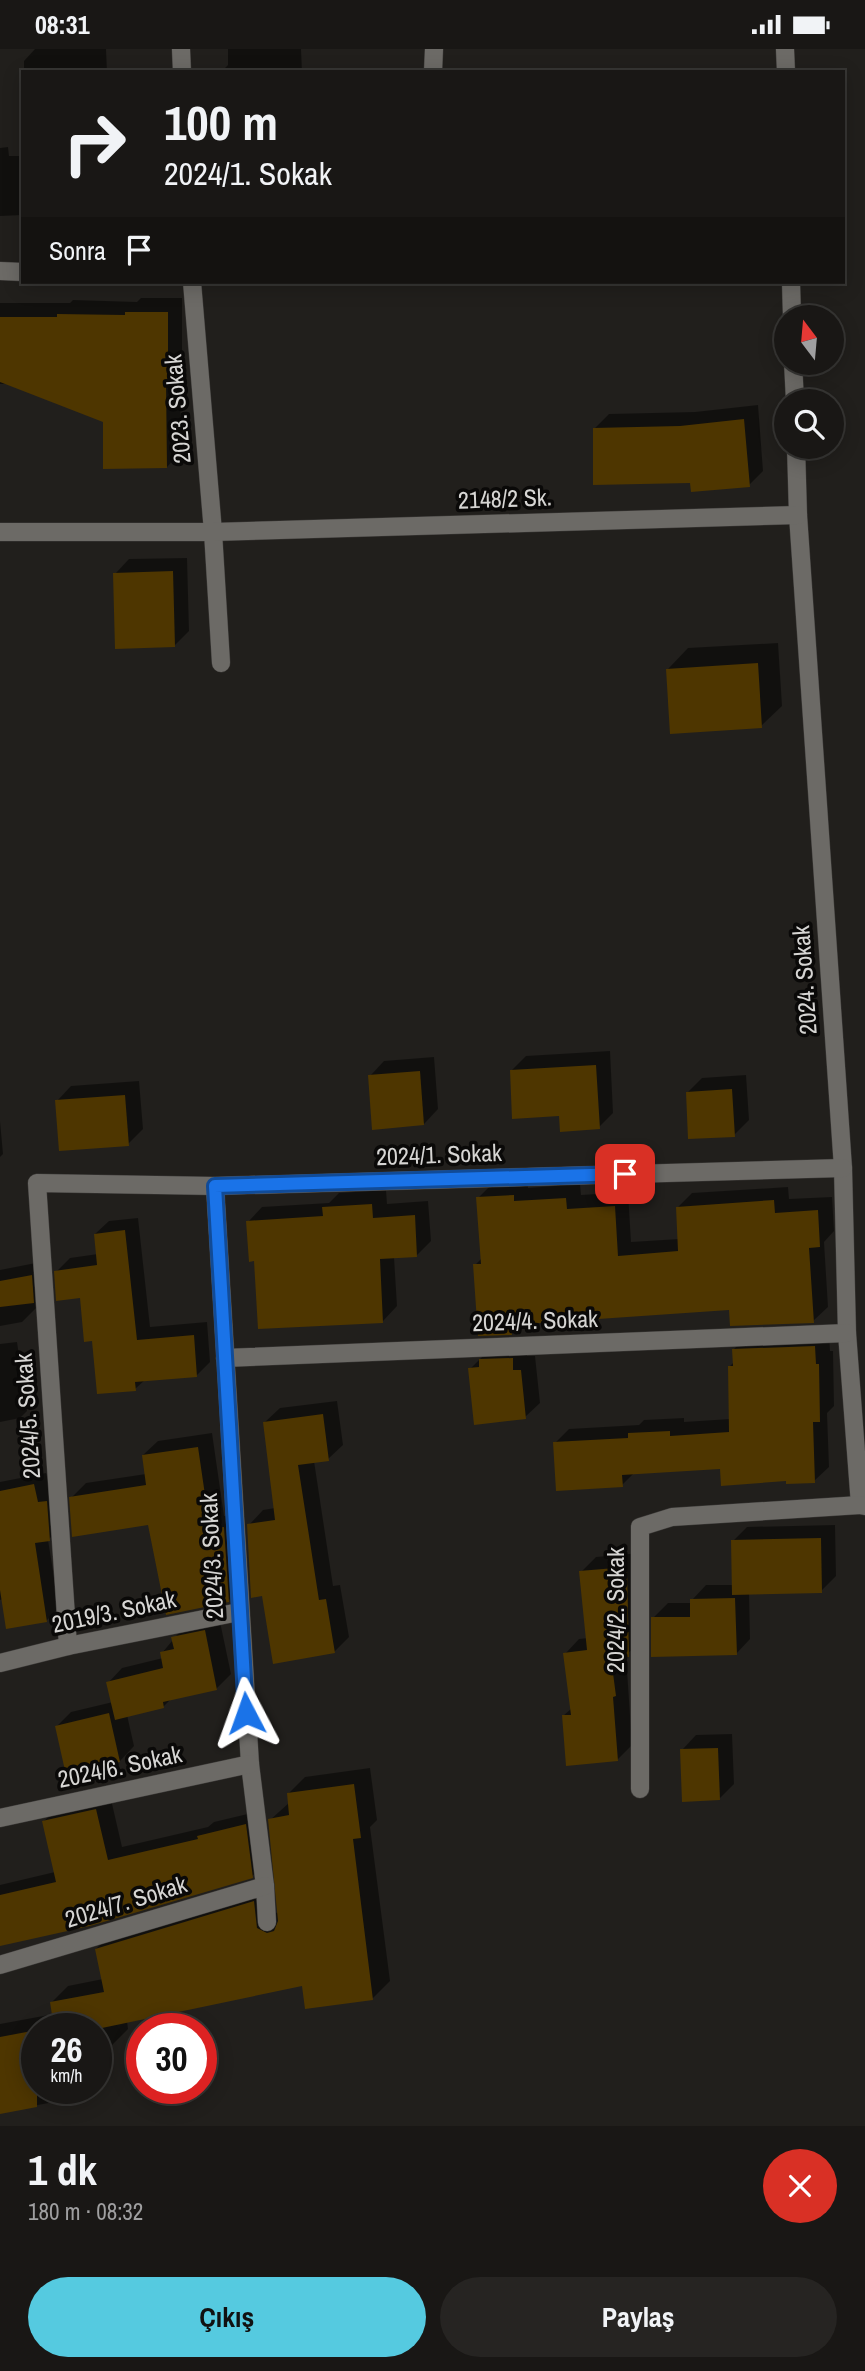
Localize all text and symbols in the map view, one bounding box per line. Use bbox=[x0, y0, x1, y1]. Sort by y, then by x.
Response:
text: 08:31 bbox=[35, 7, 90, 42]
text: 100 m bbox=[164, 89, 278, 155]
icon: right bbox=[49, 98, 140, 189]
text: 2024/1. Sokak bbox=[164, 152, 332, 195]
icon: arrive bbox=[120, 231, 158, 269]
text: Sonra bbox=[49, 233, 106, 268]
north arrow bbox=[774, 305, 844, 375]
map controls bbox=[774, 305, 844, 459]
street label: 2023. Sokak bbox=[156, 353, 198, 465]
button: search bbox=[774, 389, 844, 459]
street label: 2148/2 Sk. bbox=[457, 480, 553, 516]
street label: 2024. Sokak bbox=[784, 924, 824, 1036]
street label: 2024/1. Sokak bbox=[376, 1136, 503, 1172]
pin bbox=[595, 1144, 655, 1204]
icon: arrive bbox=[606, 1155, 644, 1193]
street label: 2024/4. Sokak bbox=[472, 1302, 599, 1338]
street label: 2024/5. Sokak bbox=[7, 1352, 47, 1480]
street label: 2024/3. Sokak bbox=[192, 1492, 230, 1620]
street label: 2024/2. Sokak bbox=[599, 1547, 631, 1673]
street label: 2019/3. Sokak bbox=[49, 1582, 179, 1640]
position arrow bbox=[209, 1676, 283, 1750]
street label: 2024/6. Sokak bbox=[55, 1737, 185, 1795]
street label: 2024/7. Sokak bbox=[61, 1867, 191, 1935]
speed limit sign: 30 bbox=[126, 2013, 217, 2104]
text: 26 bbox=[51, 2026, 82, 2073]
text: km/h bbox=[51, 2063, 83, 2088]
text: 1 dk bbox=[28, 2142, 97, 2198]
button: close bbox=[763, 2149, 837, 2223]
text: 180 m · 08:32 bbox=[28, 2196, 143, 2227]
button: Çıkış bbox=[28, 2277, 426, 2357]
button: Paylaş bbox=[440, 2277, 837, 2357]

